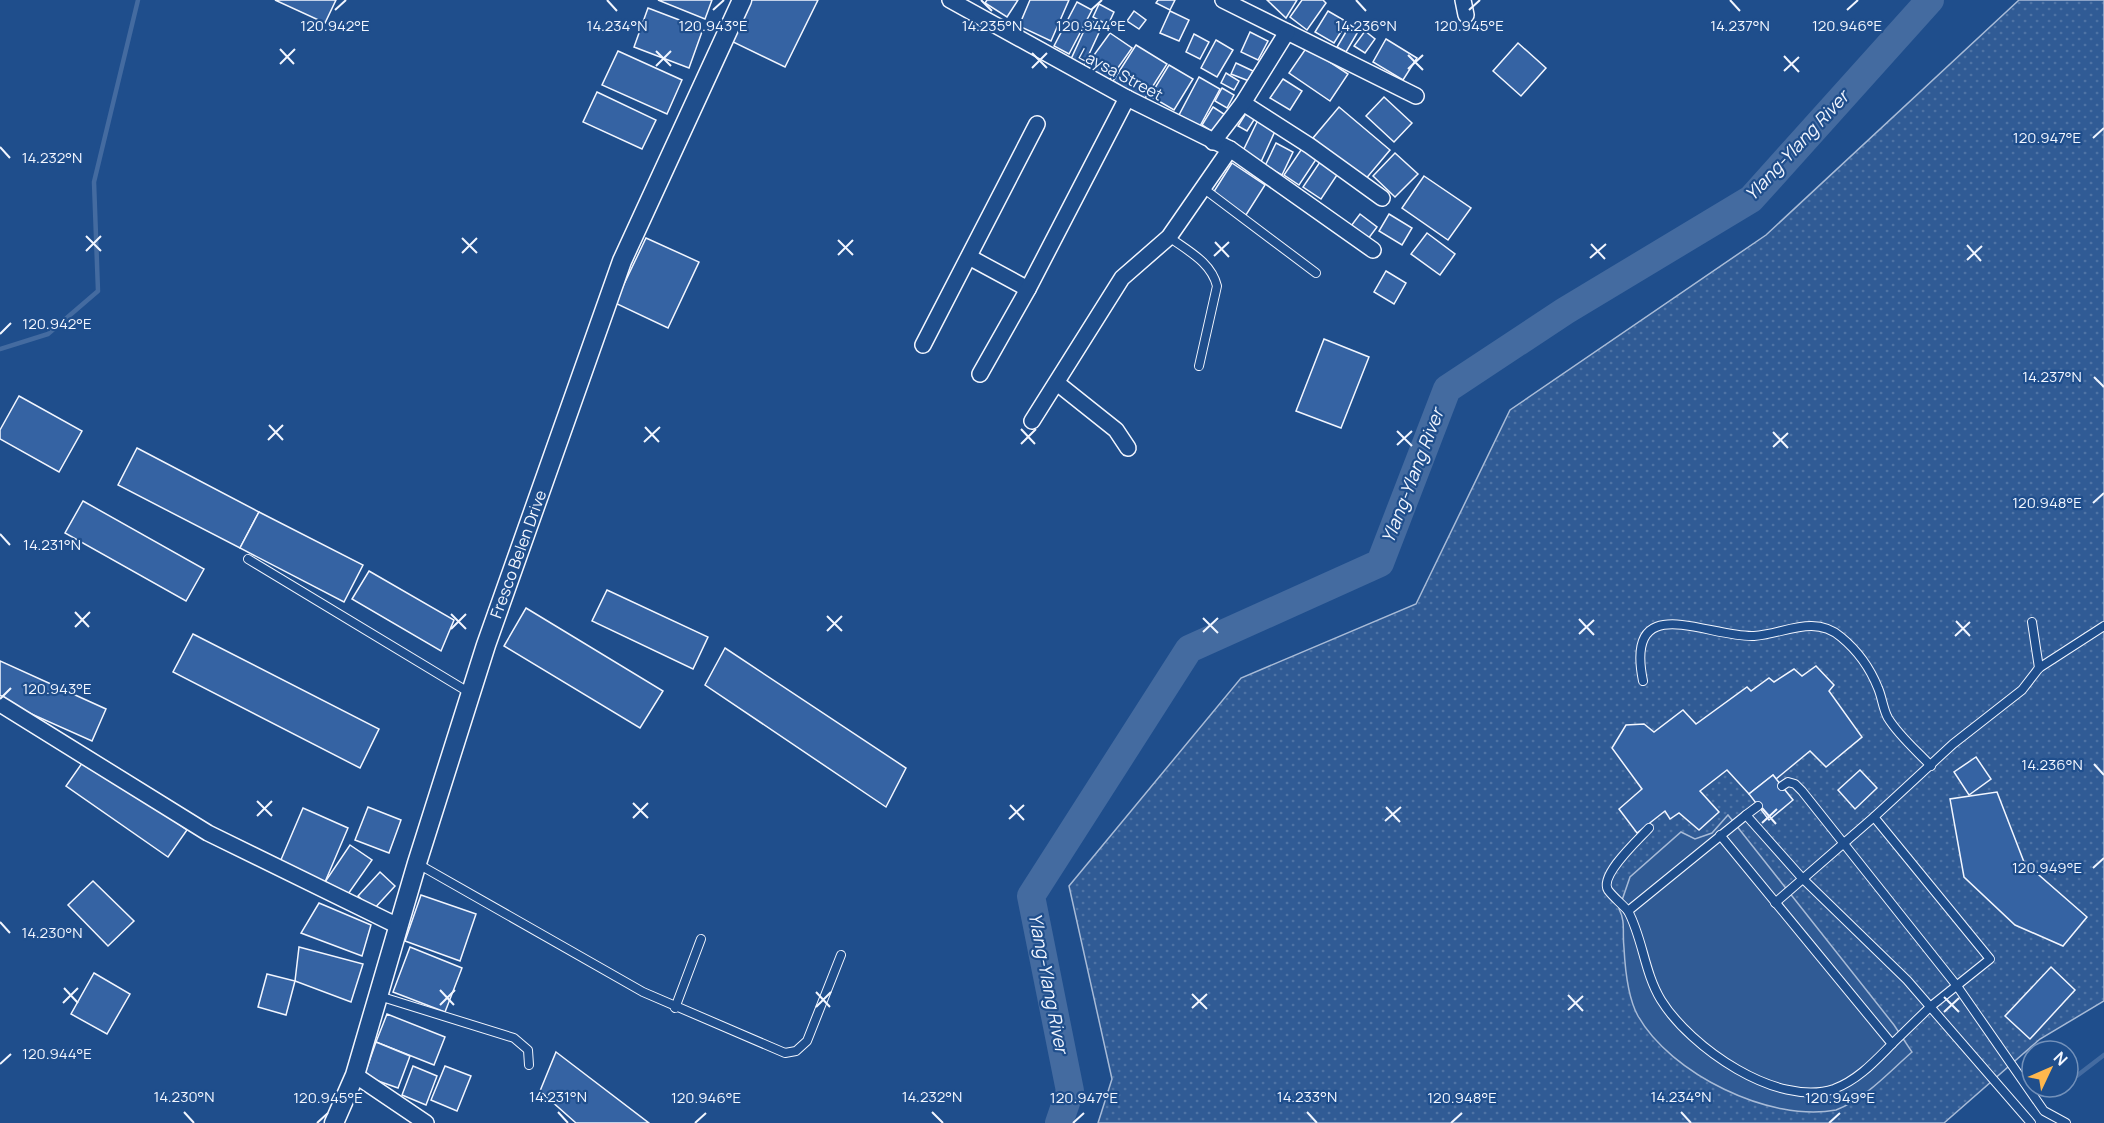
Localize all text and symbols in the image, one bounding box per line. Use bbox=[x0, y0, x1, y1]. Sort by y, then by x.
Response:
text: 120.942°E bbox=[300, 15, 370, 36]
text: 14.234°N bbox=[587, 15, 647, 36]
text: 120.943°E bbox=[678, 15, 748, 36]
text: 14.235°N bbox=[962, 15, 1022, 36]
text: 120.944°E bbox=[1056, 15, 1126, 36]
text: 14.236°N bbox=[1335, 15, 1397, 36]
text: 120.945°E bbox=[1434, 15, 1504, 36]
text: 14.237°N bbox=[1710, 15, 1770, 36]
text: 120.946°E bbox=[1812, 15, 1882, 36]
street label: Laysa Street bbox=[1075, 43, 1167, 105]
water label: Ylang-Ylang River bbox=[1739, 83, 1855, 205]
text: 120.947°E bbox=[2013, 127, 2081, 148]
text: 14.232°N bbox=[22, 147, 82, 168]
text: 120.942°E bbox=[22, 313, 92, 334]
text: 14.237°N bbox=[2022, 366, 2082, 387]
water label: Ylang-Ylang River bbox=[1375, 403, 1450, 546]
street label: Fresco Belen Drive bbox=[485, 487, 551, 621]
text: 120.948°E bbox=[2012, 492, 2082, 513]
text: 14.231°N bbox=[23, 534, 81, 555]
text: 120.943°E bbox=[22, 678, 92, 699]
text: 14.236°N bbox=[2021, 754, 2083, 775]
text: 120.949°E bbox=[2012, 857, 2082, 878]
water label: Ylang-Ylang River bbox=[1024, 911, 1075, 1057]
text: 14.230°N bbox=[21, 922, 83, 943]
north arrow bbox=[2020, 1039, 2080, 1099]
text: 120.944°E bbox=[22, 1043, 92, 1064]
text: N bbox=[2049, 1047, 2073, 1070]
text: 14.230°N bbox=[153, 1086, 215, 1107]
text: 14.231°N bbox=[529, 1086, 587, 1107]
text: 14.232°N bbox=[902, 1086, 962, 1107]
text: 14.233°N bbox=[1277, 1086, 1337, 1107]
text: 14.234°N bbox=[1651, 1086, 1711, 1107]
text: 120.945°E bbox=[293, 1087, 363, 1108]
text: 120.946°E bbox=[671, 1087, 741, 1108]
text: 120.947°E bbox=[1050, 1087, 1118, 1108]
text: 120.948°E bbox=[1427, 1087, 1497, 1108]
text: 120.949°E bbox=[1805, 1087, 1875, 1108]

